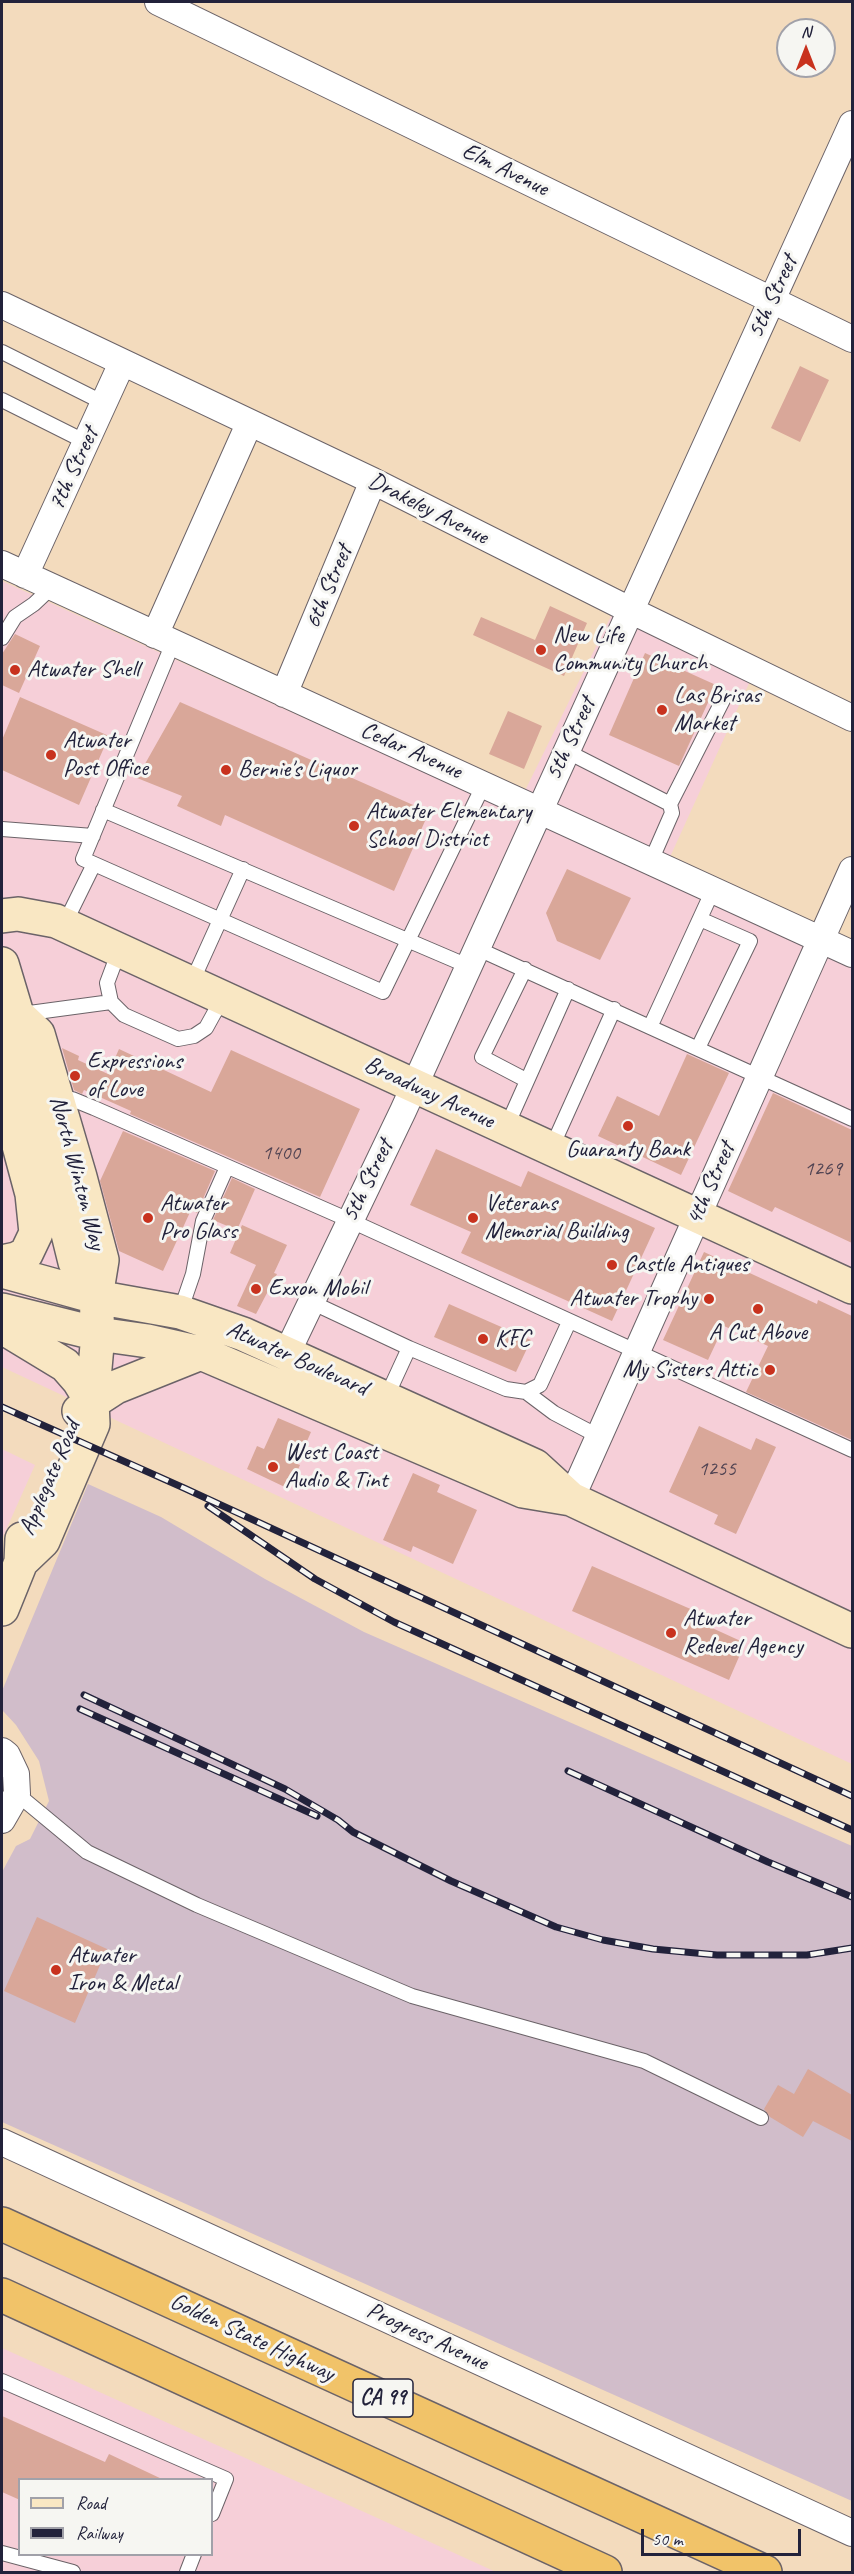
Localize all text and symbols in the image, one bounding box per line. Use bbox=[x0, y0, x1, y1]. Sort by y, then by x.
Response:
north arrow bbox=[776, 18, 836, 78]
text: N bbox=[801, 22, 811, 42]
street label: Elm Avenue bbox=[457, 137, 553, 203]
street label: 5th Street bbox=[741, 251, 805, 343]
street label: 7th Street bbox=[42, 423, 106, 515]
street label: Drakeley Avenue bbox=[363, 467, 493, 551]
street label: 6th Street bbox=[299, 541, 359, 633]
place label: New Life Community Church bbox=[553, 622, 707, 678]
marker: New Life Community Church bbox=[534, 643, 548, 657]
place label: Atwater Shell bbox=[27, 656, 139, 684]
marker: Atwater Shell bbox=[8, 663, 22, 677]
place label: Las Brisas Market bbox=[674, 682, 760, 738]
street label: 5th Street bbox=[539, 693, 603, 785]
marker: Las Brisas Market bbox=[655, 703, 669, 717]
street label: Cedar Avenue bbox=[356, 716, 466, 786]
place label: Atwater Post Office bbox=[63, 727, 148, 783]
marker: Atwater Post Office bbox=[44, 748, 58, 762]
place label: Bernie's Liquor bbox=[238, 756, 357, 784]
marker: Bernie's Liquor bbox=[219, 763, 233, 777]
place label: Atwater Elementary School District bbox=[366, 798, 532, 854]
marker: Atwater Elementary School District bbox=[347, 819, 361, 833]
place label: Expressions of Love bbox=[87, 1048, 182, 1104]
street label: Broadway Avenue bbox=[359, 1050, 499, 1136]
marker: Expressions of Love bbox=[68, 1069, 82, 1083]
street label: North Winton Way bbox=[43, 1093, 111, 1253]
marker: Guaranty Bank bbox=[621, 1119, 635, 1133]
street label: 5th Street bbox=[336, 1135, 400, 1227]
place label: Guaranty Bank bbox=[566, 1136, 690, 1164]
street label: 4th Street bbox=[680, 1138, 742, 1230]
house number: 1400 bbox=[262, 1140, 300, 1166]
house number: 1269 bbox=[804, 1156, 842, 1182]
place label: Atwater Pro Glass bbox=[160, 1190, 237, 1246]
place label: Veterans Memorial Building bbox=[485, 1190, 629, 1246]
marker: Atwater Pro Glass bbox=[141, 1211, 155, 1225]
marker: Veterans Memorial Building bbox=[466, 1211, 480, 1225]
place label: Castle Antiques bbox=[624, 1251, 749, 1279]
marker: Castle Antiques bbox=[605, 1258, 619, 1272]
place label: Exxon Mobil bbox=[268, 1275, 367, 1303]
marker: Exxon Mobil bbox=[249, 1282, 263, 1296]
place label: Atwater Trophy bbox=[570, 1285, 697, 1313]
marker: Atwater Trophy bbox=[702, 1292, 716, 1306]
marker: A Cut Above bbox=[751, 1302, 765, 1316]
street label: Atwater Boulevard bbox=[222, 1315, 372, 1403]
place label: A Cut Above bbox=[709, 1319, 807, 1347]
place label: KFC bbox=[495, 1325, 530, 1353]
marker: KFC bbox=[476, 1332, 490, 1346]
place label: My Sisters Attic bbox=[622, 1356, 758, 1384]
marker: My Sisters Attic bbox=[763, 1363, 777, 1377]
street label: Applegate Road bbox=[13, 1416, 87, 1540]
place label: West Coast Audio & Tint bbox=[285, 1439, 387, 1495]
house number: 1255 bbox=[698, 1456, 736, 1482]
marker: West Coast Audio & Tint bbox=[266, 1460, 280, 1474]
place label: Atwater Redevel Agency bbox=[683, 1605, 803, 1661]
marker: Atwater Redevel Agency bbox=[664, 1626, 678, 1640]
place label: Atwater Iron & Metal bbox=[68, 1942, 177, 1998]
marker: Atwater Iron & Metal bbox=[49, 1963, 63, 1977]
street label: Golden State Highway bbox=[165, 2287, 339, 2389]
street label: Progress Avenue bbox=[362, 2296, 492, 2378]
road number: CA 99 bbox=[353, 2379, 413, 2417]
legend bbox=[18, 2478, 213, 2556]
text: Road bbox=[76, 2492, 106, 2514]
scale bar bbox=[644, 2517, 804, 2555]
text: Railway bbox=[76, 2522, 123, 2544]
text: 50 m bbox=[652, 2528, 683, 2550]

